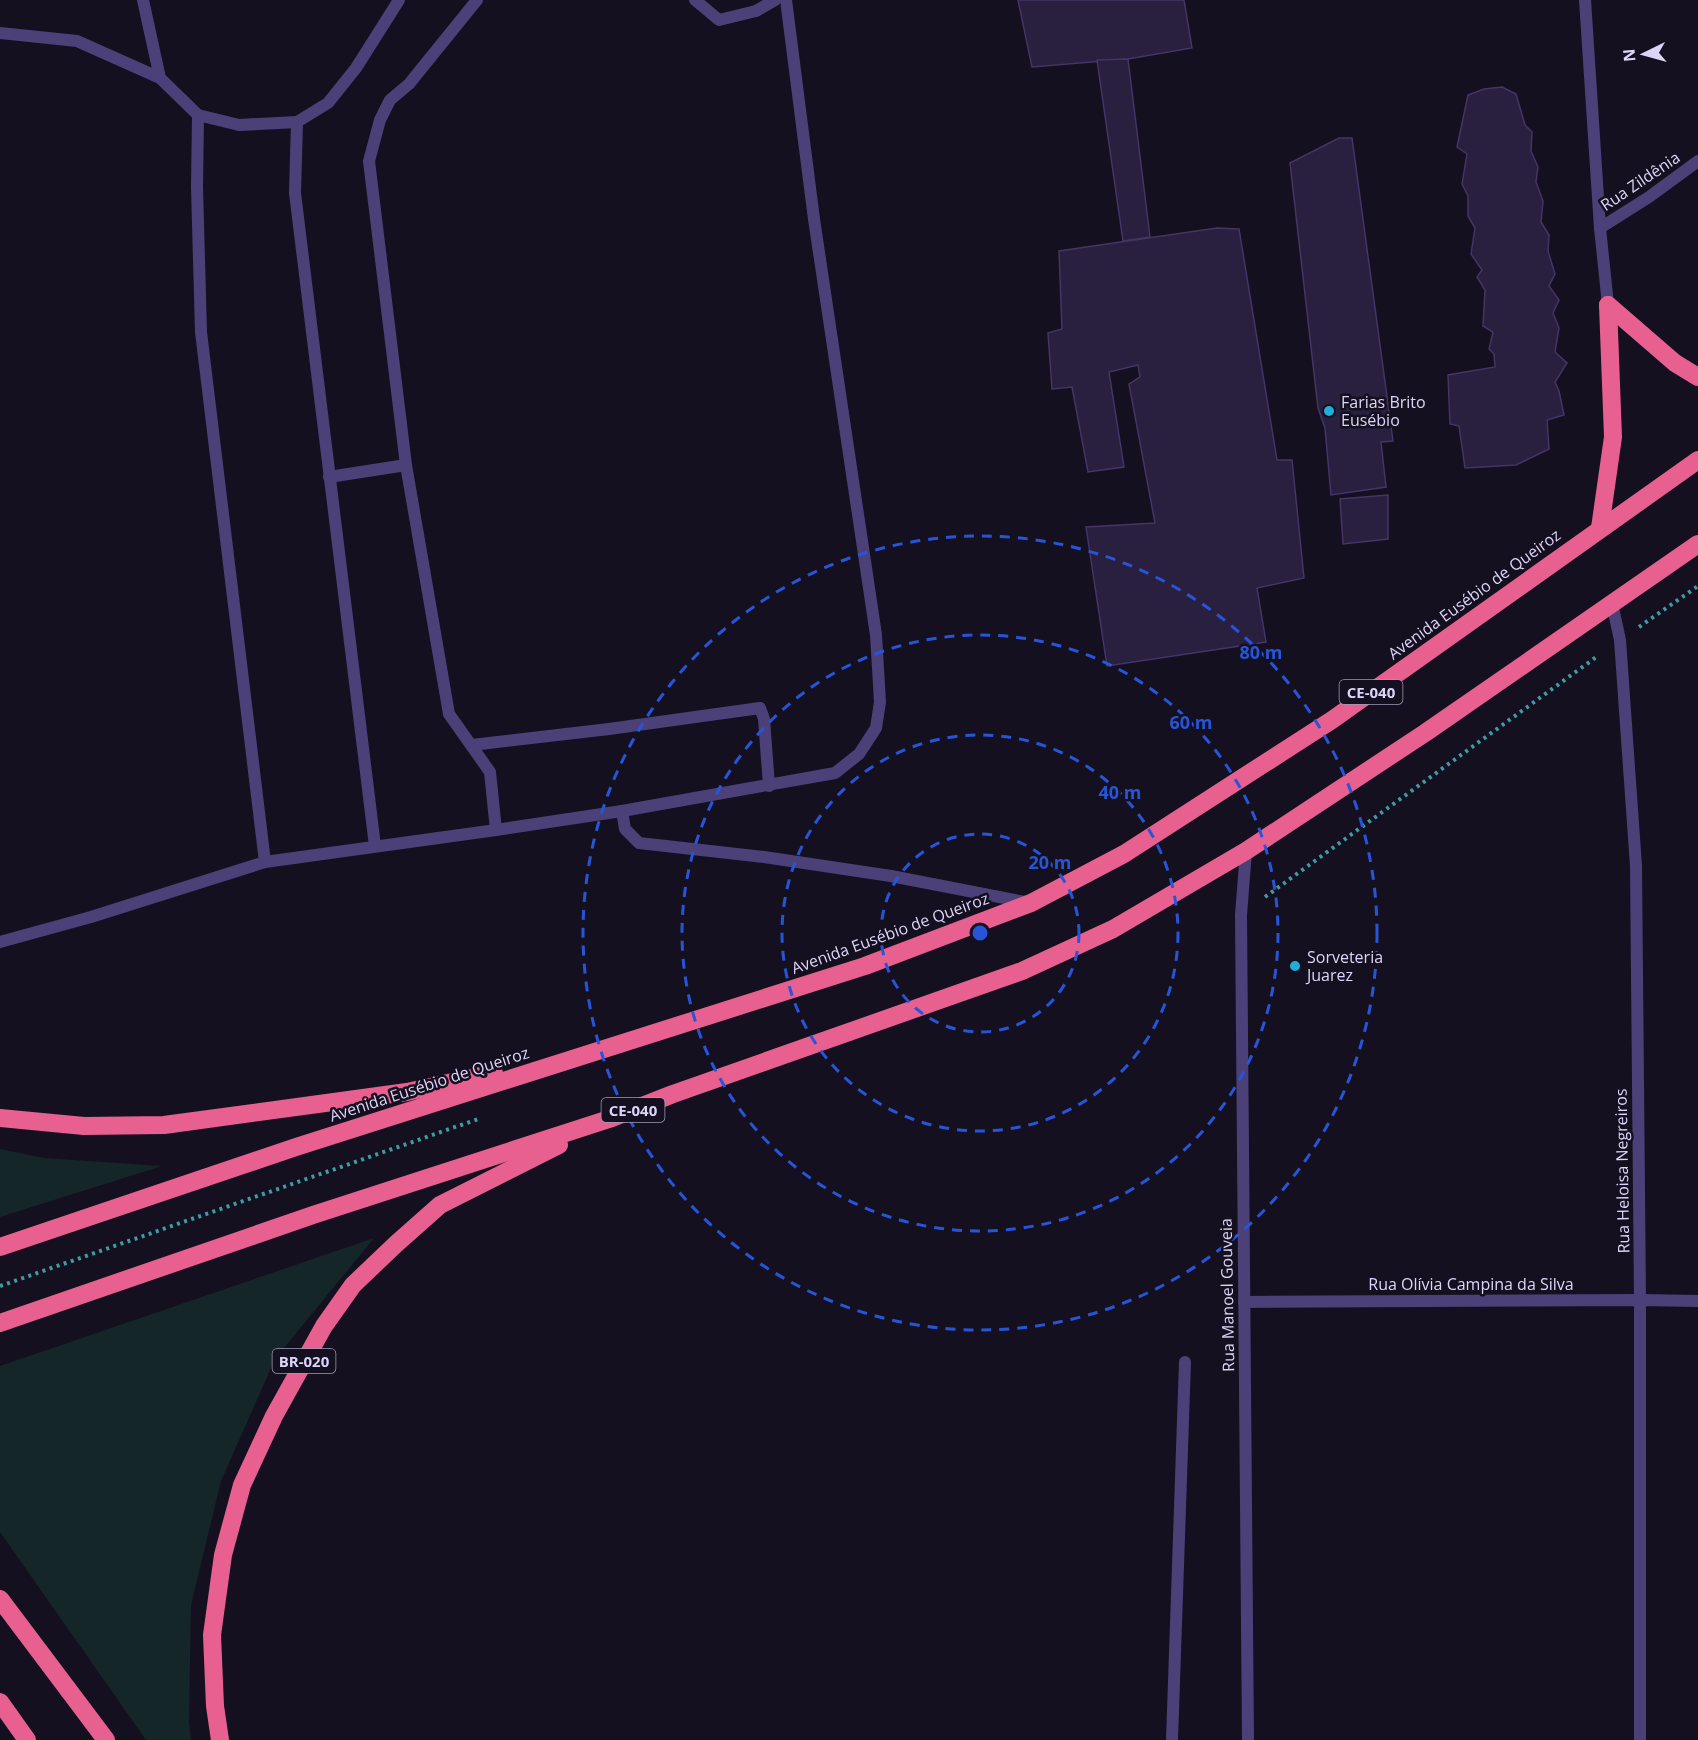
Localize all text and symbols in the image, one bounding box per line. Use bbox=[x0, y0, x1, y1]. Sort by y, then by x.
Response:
north arrow bbox=[1614, 24, 1674, 84]
text: N bbox=[1618, 48, 1641, 63]
street label: Rua Zildênia bbox=[1596, 146, 1684, 216]
place label: Farias Brito Eusébio bbox=[1341, 391, 1426, 431]
marker: Farias Brito Eusébio bbox=[1322, 404, 1336, 418]
street label: Avenida Eusébio de Queiroz bbox=[1383, 524, 1565, 664]
text: 80 m bbox=[1240, 640, 1282, 664]
road number: CE-040 bbox=[1340, 680, 1402, 704]
text: 60 m bbox=[1170, 710, 1212, 734]
text: 40 m bbox=[1099, 780, 1141, 804]
text: 20 m bbox=[1029, 850, 1071, 874]
street label: Avenida Eusébio de Queiroz bbox=[788, 887, 992, 979]
centre of rings bbox=[970, 923, 990, 943]
place label: Sorveteria Juarez bbox=[1305, 946, 1383, 986]
marker: Sorveteria Juarez bbox=[1288, 959, 1302, 973]
street label: Avenida Eusébio de Queiroz bbox=[326, 1041, 532, 1127]
street label: Rua Heloisa Negreiros bbox=[1610, 1088, 1634, 1254]
road number: CE-040 bbox=[602, 1098, 664, 1122]
street label: Rua Manoel Gouveia bbox=[1215, 1218, 1239, 1372]
street label: Rua Olívia Campina da Silva bbox=[1368, 1273, 1574, 1295]
road number: BR-020 bbox=[272, 1349, 336, 1373]

